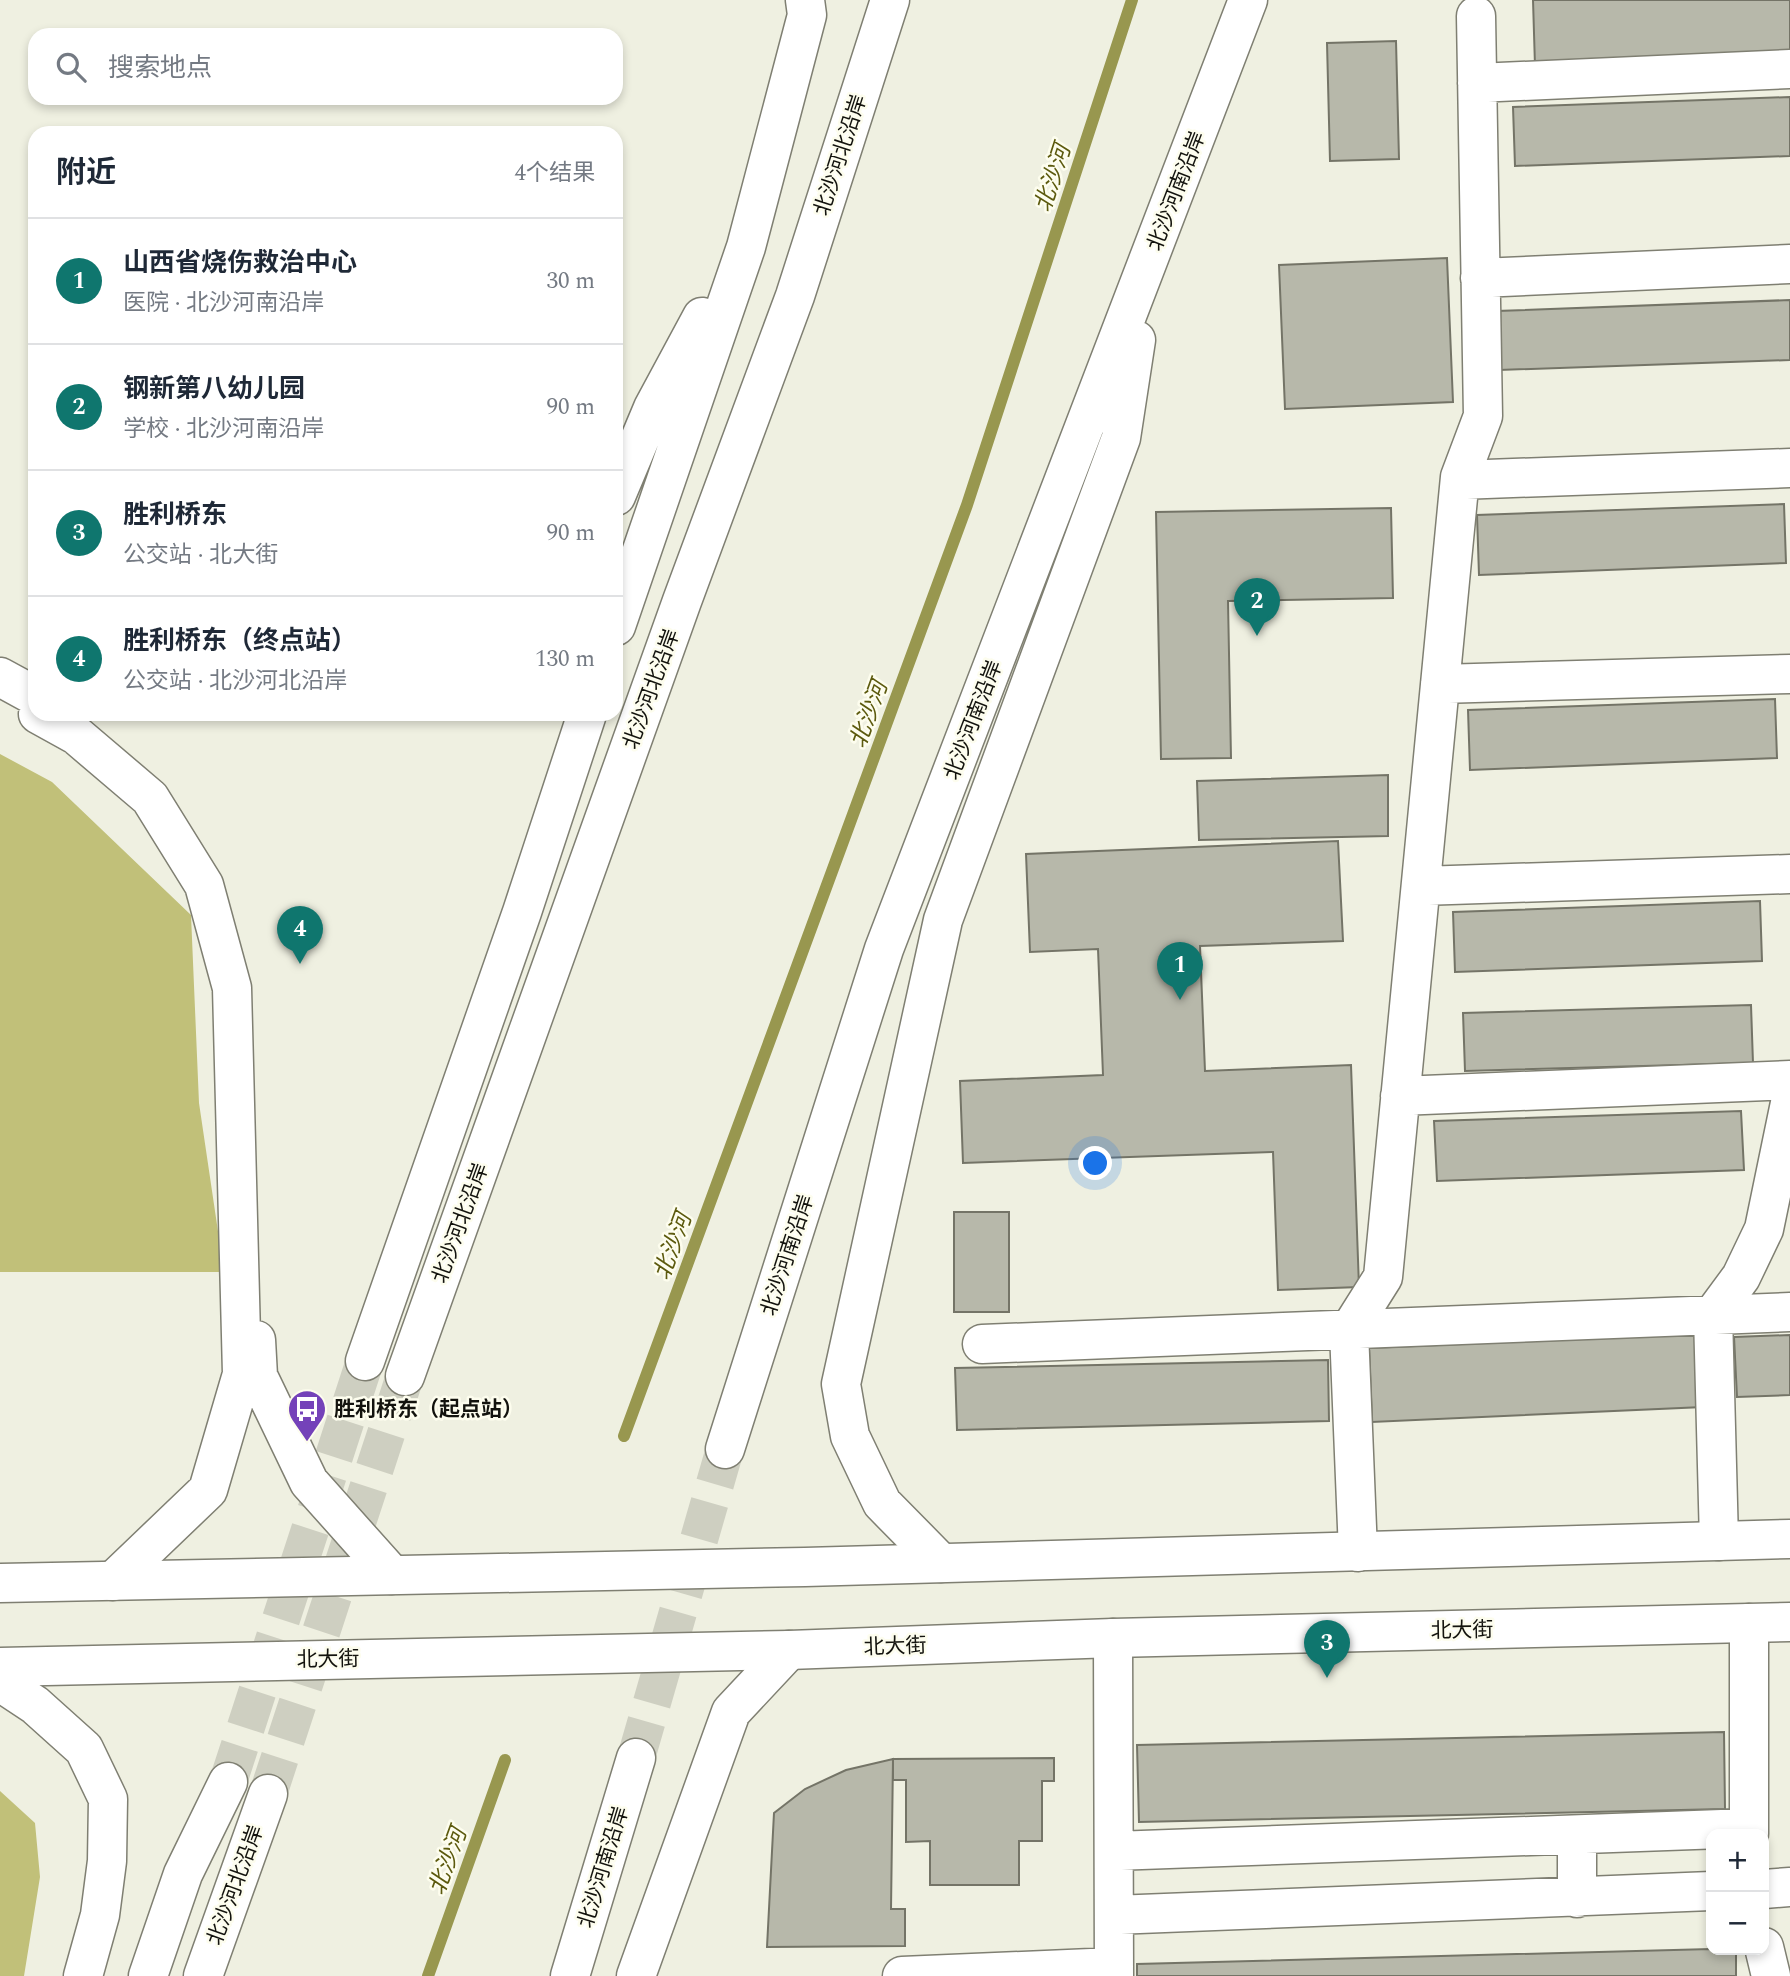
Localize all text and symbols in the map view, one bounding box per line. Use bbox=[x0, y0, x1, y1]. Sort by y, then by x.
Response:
search box bbox=[28, 28, 623, 105]
icon: search bbox=[52, 48, 90, 86]
text: 搜索地点 bbox=[108, 48, 212, 88]
street label: 北沙河北沿岸 bbox=[806, 90, 876, 220]
street label: 北沙河南沿岸 bbox=[1139, 127, 1214, 256]
water label: 北沙河 bbox=[1026, 136, 1082, 217]
text: 附近 bbox=[56, 150, 116, 196]
text: 4个结果 bbox=[515, 156, 595, 191]
text: 山西省烧伤救治中心 bbox=[123, 243, 357, 283]
text: 1 bbox=[73, 264, 85, 299]
text: 30 m bbox=[546, 264, 595, 299]
text: 医院 · 北沙河南沿岸 bbox=[123, 286, 324, 321]
text: 钢新第八幼儿园 bbox=[123, 369, 305, 409]
text: 2 bbox=[73, 390, 85, 425]
text: 90 m bbox=[546, 390, 595, 425]
text: 学校 · 北沙河南沿岸 bbox=[123, 412, 324, 447]
text: 胜利桥东 bbox=[123, 495, 227, 535]
text: 3 bbox=[73, 516, 85, 551]
text: 90 m bbox=[546, 516, 595, 551]
text: 公交站 · 北大街 bbox=[123, 538, 278, 573]
pin: 2 bbox=[1234, 578, 1280, 636]
text: 胜利桥东（终点站） bbox=[123, 621, 357, 661]
street label: 北沙河北沿岸 bbox=[615, 625, 689, 754]
text: 4 bbox=[73, 642, 85, 677]
text: 130 m bbox=[535, 642, 595, 677]
street label: 北沙河南沿岸 bbox=[936, 656, 1011, 785]
text: 公交站 · 北沙河北沿岸 bbox=[123, 664, 347, 699]
water label: 北沙河 bbox=[841, 672, 899, 753]
pin: 4 bbox=[277, 906, 323, 964]
pin: 1 bbox=[1157, 942, 1203, 1000]
your location bbox=[1078, 1146, 1112, 1180]
street label: 北沙河北沿岸 bbox=[424, 1159, 498, 1288]
street label: 北沙河南沿岸 bbox=[753, 1190, 823, 1320]
water label: 北沙河 bbox=[645, 1204, 703, 1285]
bus stop icon: 胜利桥东（起点站） bbox=[286, 1388, 328, 1443]
place label: 胜利桥东（起点站） bbox=[334, 1394, 523, 1426]
street label: 北大街 bbox=[1430, 1614, 1494, 1648]
pin: 3 bbox=[1304, 1620, 1350, 1678]
street label: 北大街 bbox=[863, 1630, 927, 1664]
street label: 北大街 bbox=[296, 1643, 360, 1677]
street label: 北沙河南沿岸 bbox=[570, 1802, 638, 1932]
water label: 北沙河 bbox=[420, 1819, 478, 1900]
street label: 北沙河北沿岸 bbox=[199, 1821, 273, 1950]
map controls bbox=[1706, 1829, 1769, 1955]
button: + bbox=[1706, 1829, 1769, 1892]
button: − bbox=[1706, 1892, 1769, 1955]

